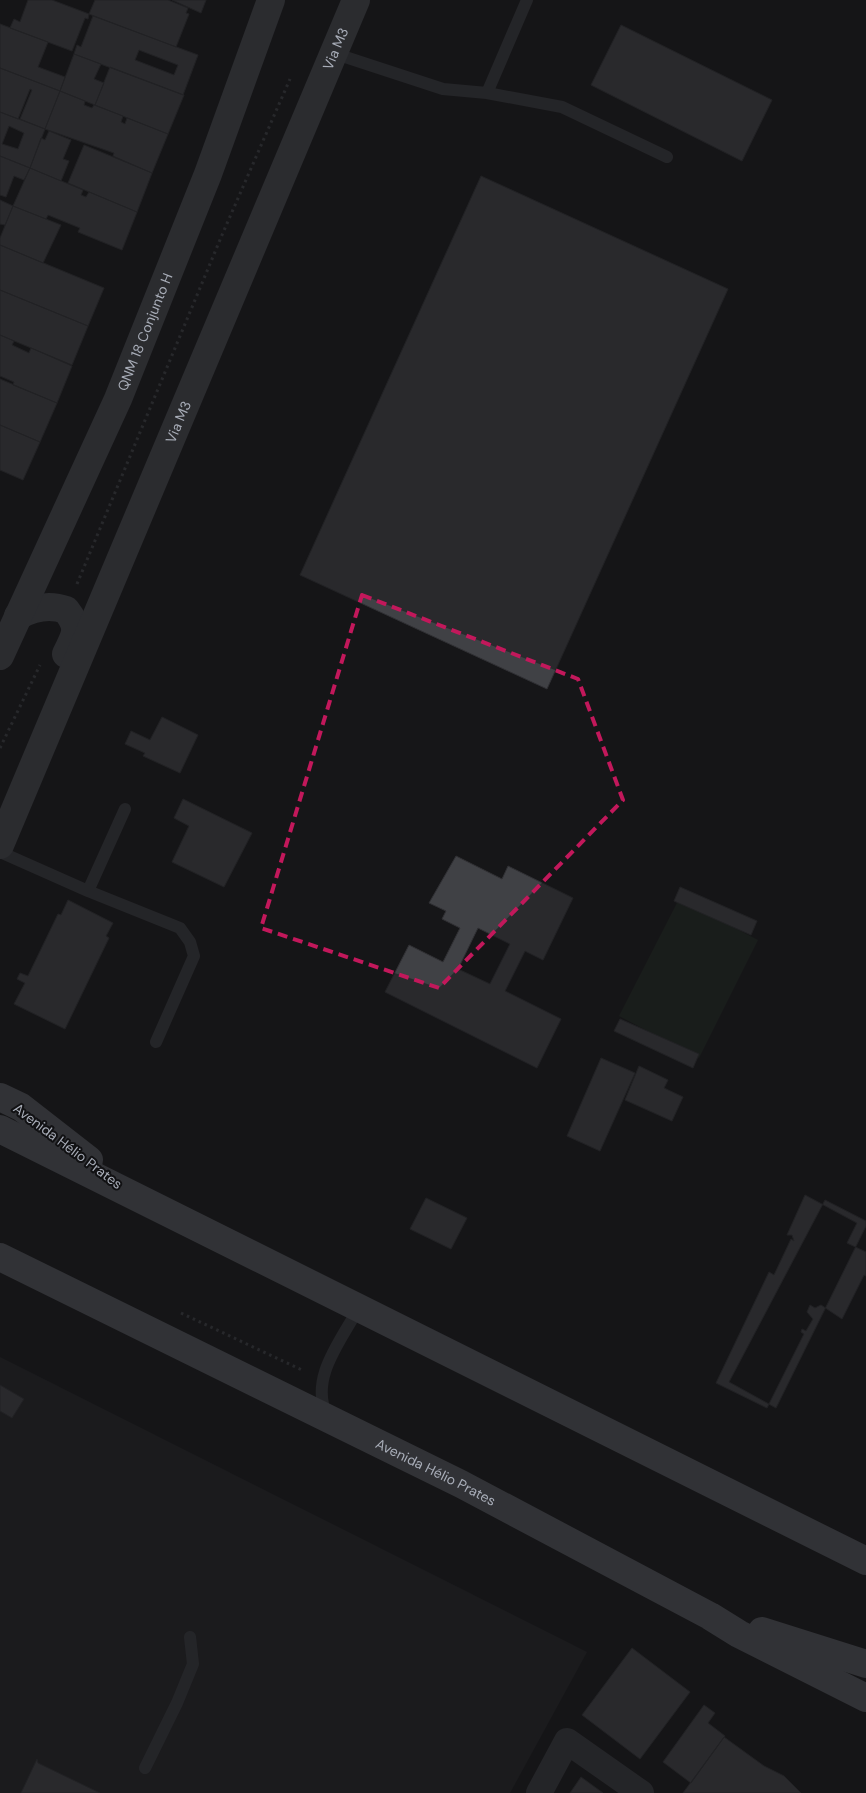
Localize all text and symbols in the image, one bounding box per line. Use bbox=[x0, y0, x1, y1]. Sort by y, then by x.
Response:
street label: Via M3 bbox=[319, 25, 352, 73]
street label: QNM 18 Conjunto H bbox=[113, 270, 176, 394]
street label: Via M3 bbox=[161, 398, 195, 446]
street label: Avenida Hélio Prates bbox=[10, 1099, 126, 1193]
street label: Avenida Hélio Prates bbox=[373, 1434, 499, 1510]

